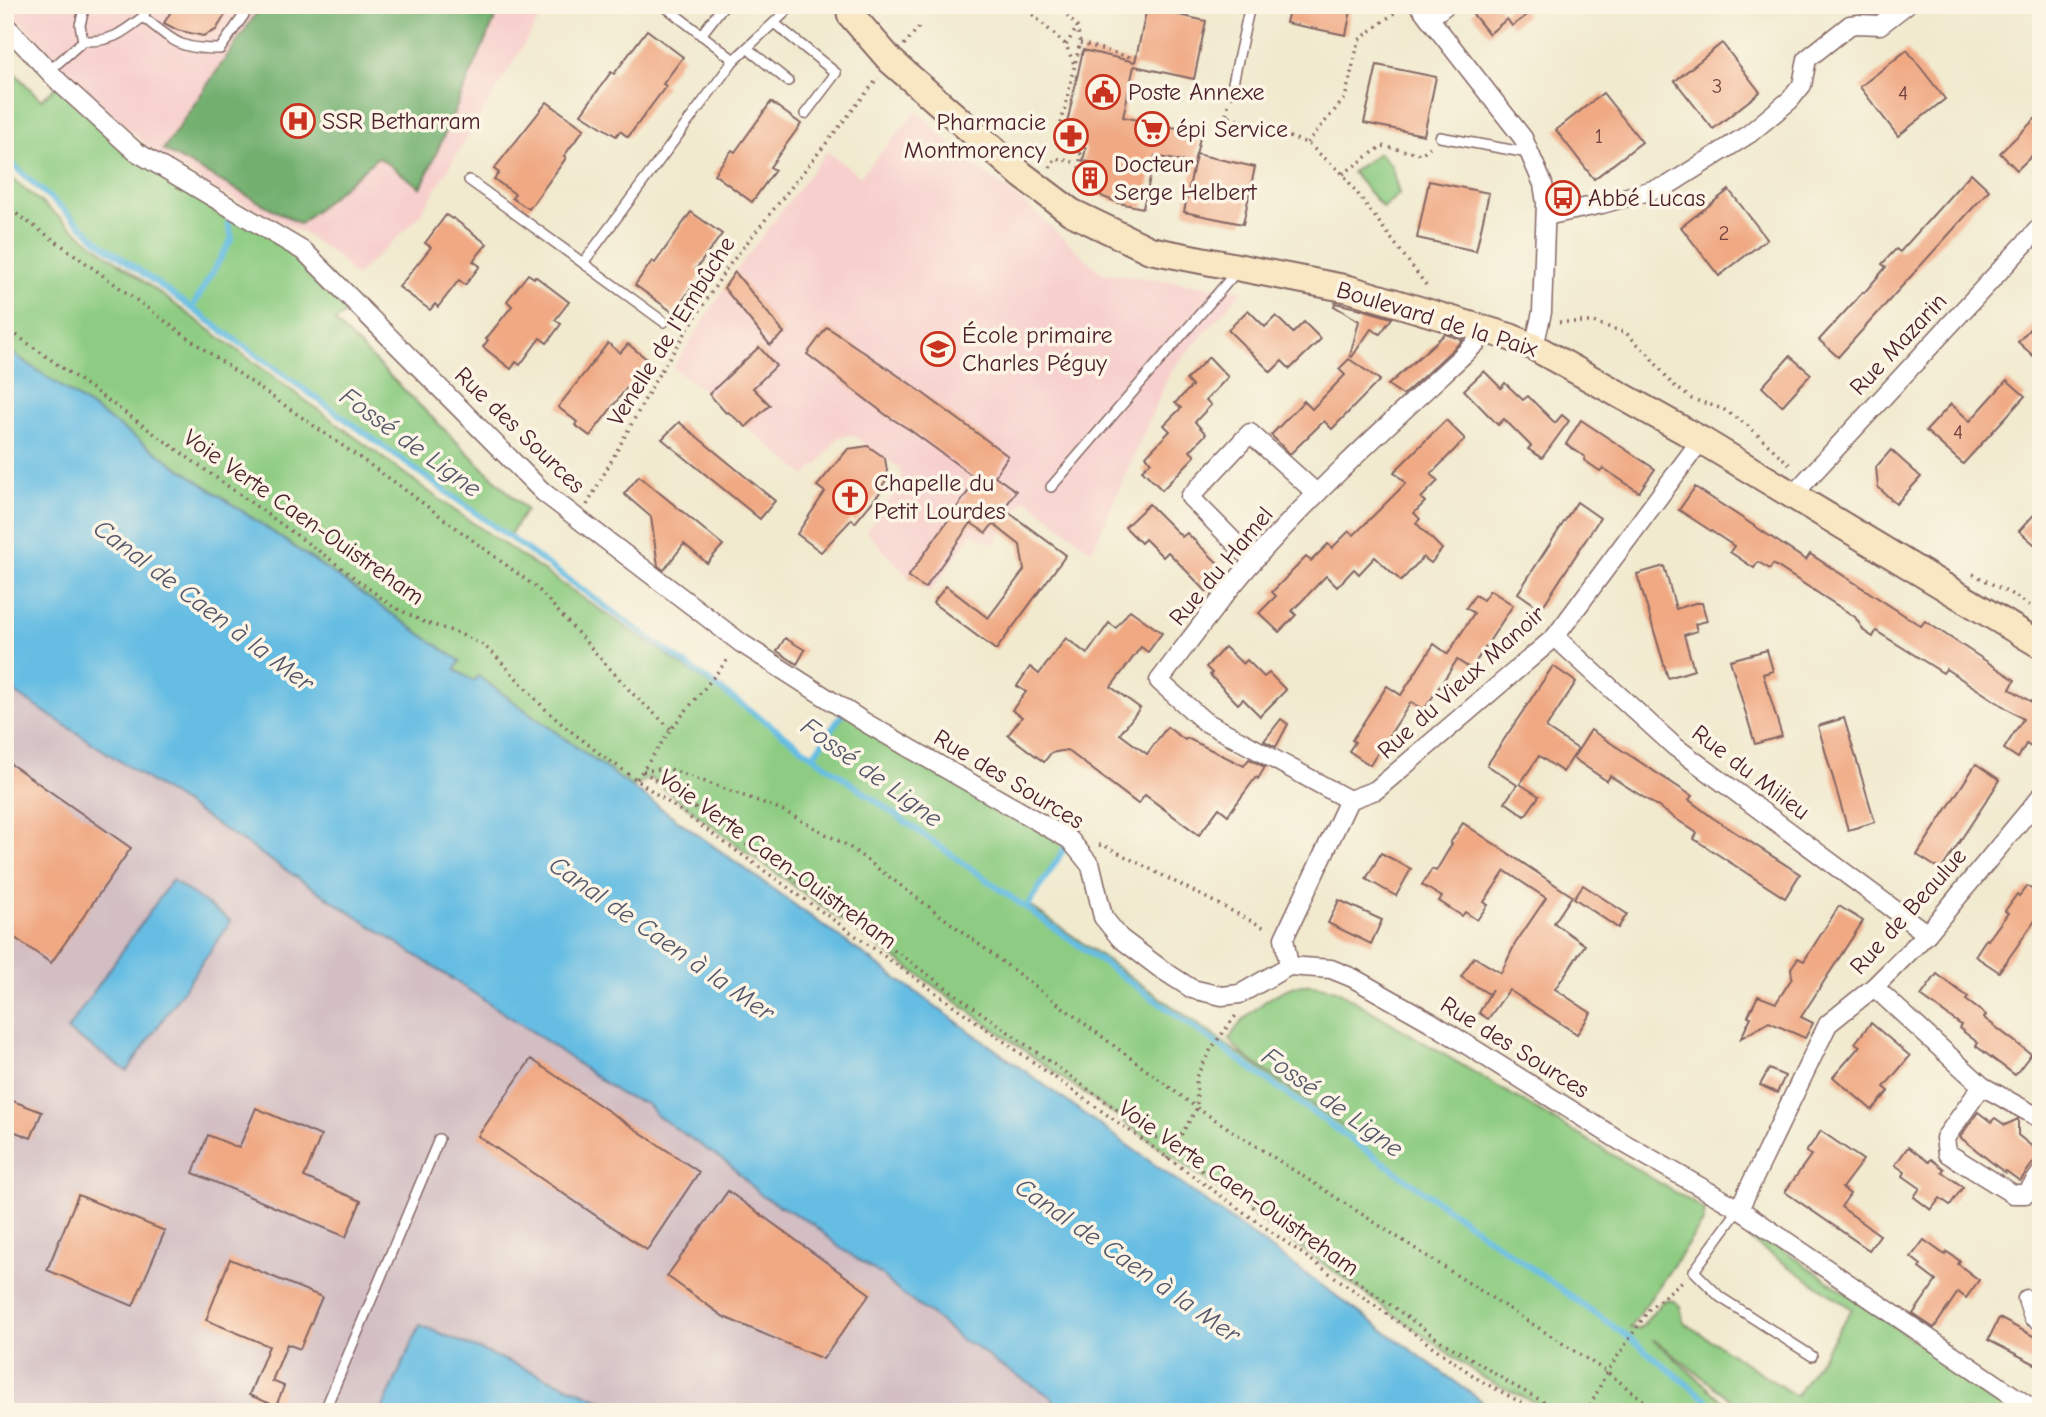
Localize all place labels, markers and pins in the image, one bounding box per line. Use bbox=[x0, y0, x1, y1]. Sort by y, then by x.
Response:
public building icon: Poste Annexe bbox=[1084, 73, 1122, 111]
place label: Poste Annexe bbox=[1128, 78, 1265, 106]
hospital icon: SSR Betharram bbox=[279, 102, 317, 140]
place label: SSR Betharram bbox=[322, 107, 481, 135]
place label: Pharmacie Montmorency bbox=[904, 108, 1046, 164]
supermarket icon: épi Service bbox=[1133, 110, 1171, 148]
place label: épi Service bbox=[1176, 115, 1288, 143]
pharmacy icon: Pharmacie Montmorency bbox=[1052, 117, 1090, 155]
place label: Docteur Serge Helbert bbox=[1114, 150, 1258, 206]
building icon: Docteur Serge Helbert bbox=[1071, 159, 1109, 197]
bus stop icon: Abbé Lucas bbox=[1544, 179, 1582, 217]
place label: Abbé Lucas bbox=[1588, 184, 1706, 212]
place label: École primaire Charles Péguy bbox=[962, 321, 1113, 377]
school or university icon: École primaire Charles Péguy bbox=[919, 330, 957, 368]
place label: Chapelle du Petit Lourdes bbox=[874, 469, 1006, 525]
church icon: Chapelle du Petit Lourdes bbox=[831, 478, 869, 516]

